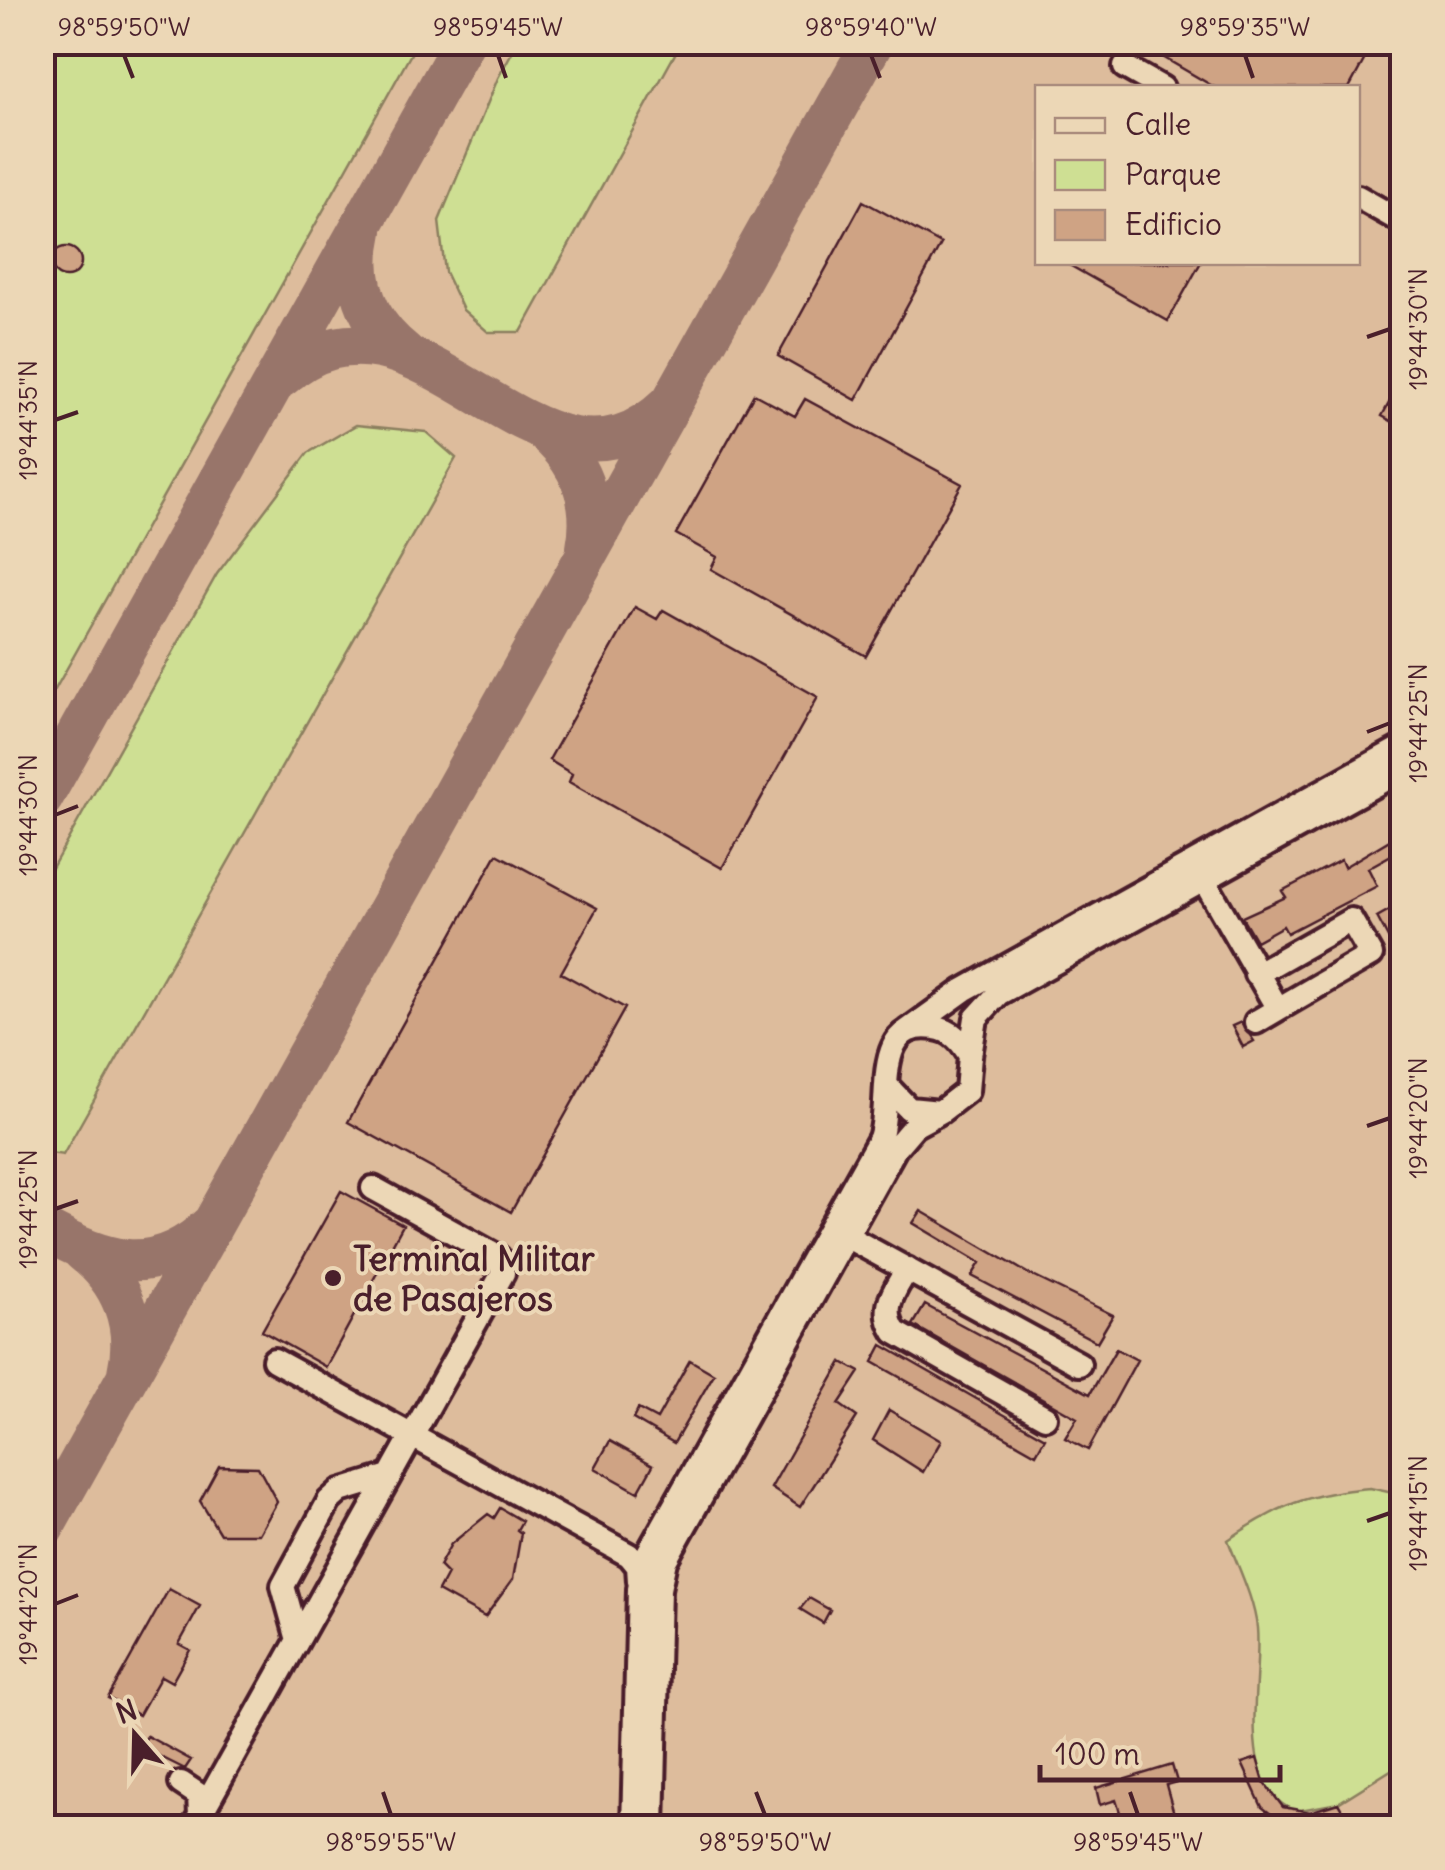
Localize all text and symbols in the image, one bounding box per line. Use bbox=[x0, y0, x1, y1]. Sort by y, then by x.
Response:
text: 98°59'50"W bbox=[58, 11, 190, 43]
text: 98°59'45"W bbox=[433, 11, 563, 43]
text: 98°59'40"W bbox=[805, 11, 937, 43]
text: 98°59'35"W bbox=[1180, 11, 1310, 43]
legend bbox=[1035, 85, 1360, 265]
text: Calle bbox=[1125, 105, 1191, 143]
text: Parque bbox=[1125, 155, 1221, 193]
text: Edificio bbox=[1125, 205, 1222, 243]
text: 19°44'30"N bbox=[1402, 268, 1434, 390]
text: 19°44'35"N bbox=[12, 360, 44, 480]
text: 19°44'25"N bbox=[1402, 663, 1434, 783]
text: 19°44'30"N bbox=[12, 754, 44, 876]
text: 19°44'20"N bbox=[1402, 1057, 1434, 1179]
text: 19°44'25"N bbox=[12, 1149, 44, 1269]
place label: Terminal Militar de Pasajeros bbox=[353, 1236, 596, 1320]
marker: Terminal Militar de Pasajeros bbox=[322, 1267, 344, 1289]
text: 19°44'15"N bbox=[1402, 1455, 1434, 1571]
text: 19°44'20"N bbox=[12, 1543, 44, 1665]
north arrow bbox=[85, 1685, 185, 1785]
text: N bbox=[111, 1691, 142, 1732]
scale bar bbox=[1040, 1720, 1280, 1782]
text: 100 m bbox=[1055, 1735, 1140, 1773]
text: 98°59'55"W bbox=[326, 1826, 456, 1858]
text: 98°59'50"W bbox=[699, 1826, 831, 1858]
text: 98°59'45"W bbox=[1073, 1826, 1203, 1858]

